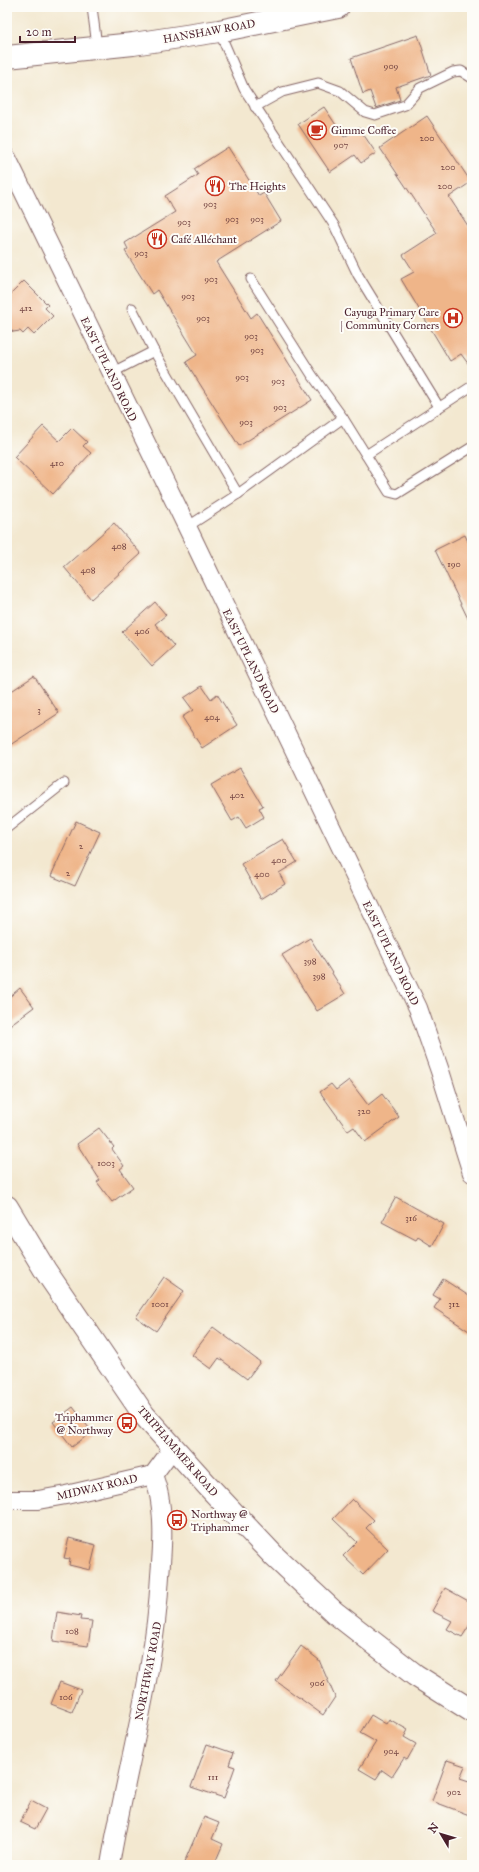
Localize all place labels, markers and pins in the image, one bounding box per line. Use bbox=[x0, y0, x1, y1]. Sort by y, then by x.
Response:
cafe icon: Gimme Coffee bbox=[306, 119, 328, 141]
place label: Gimme Coffee bbox=[331, 124, 397, 137]
restaurant icon: The Heights bbox=[204, 175, 226, 197]
place label: The Heights bbox=[229, 180, 286, 193]
restaurant icon: Café Alléchant bbox=[146, 228, 168, 250]
place label: Café Alléchant bbox=[171, 233, 237, 246]
place label: Cayuga Primary Care | Community Corners bbox=[340, 306, 439, 332]
hospital icon: Cayuga Primary Care | Community Corners bbox=[442, 307, 464, 329]
place label: Triphammer @ Northway bbox=[55, 1411, 114, 1437]
bus stop icon: Triphammer @ Northway bbox=[116, 1412, 138, 1434]
place label: Northway @ Triphammer bbox=[191, 1508, 250, 1534]
bus stop icon: Northway @ Triphammer bbox=[166, 1509, 188, 1531]

